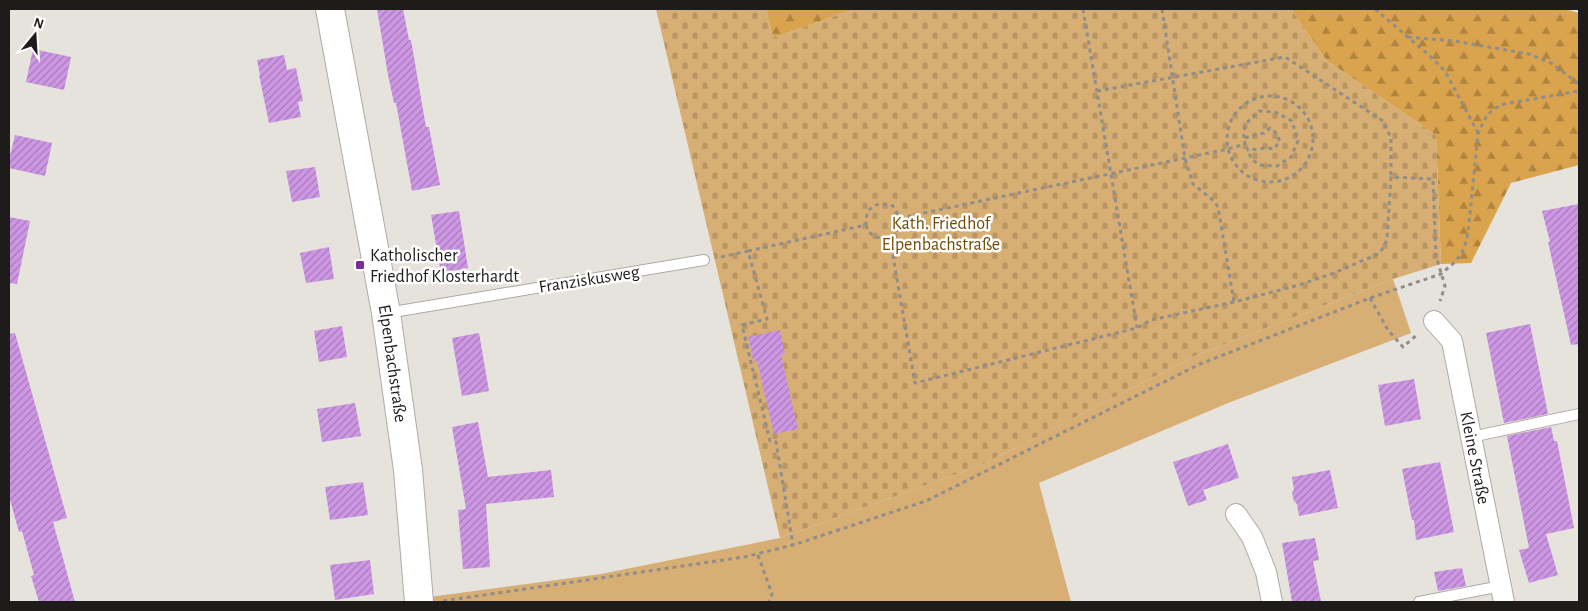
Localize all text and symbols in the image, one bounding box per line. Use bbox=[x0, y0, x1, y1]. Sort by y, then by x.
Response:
north arrow bbox=[10, 10, 60, 60]
text: N bbox=[32, 15, 46, 32]
park label: Kath. Friedhof Elpenbachstraße bbox=[882, 215, 1000, 254]
place label: Katholischer Friedhof Klosterhardt bbox=[370, 247, 519, 286]
marker: Katholischer Friedhof Klosterhardt bbox=[354, 259, 366, 271]
street label: Franziskusweg bbox=[538, 263, 641, 297]
street label: Elpenbachstraße bbox=[375, 303, 409, 423]
street label: Kleine Straße bbox=[1456, 410, 1492, 506]

